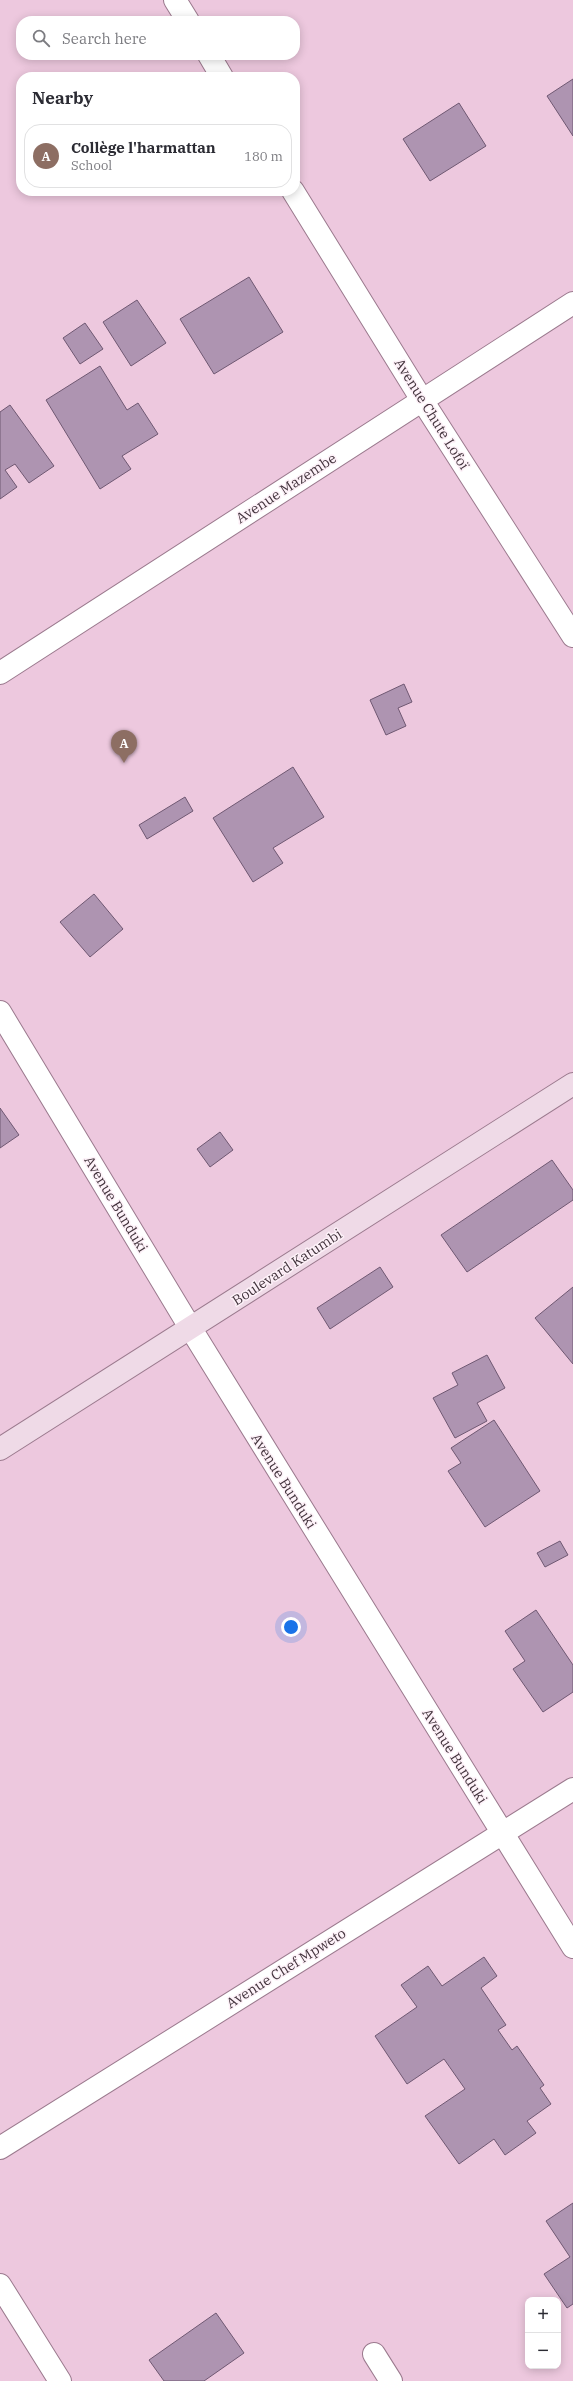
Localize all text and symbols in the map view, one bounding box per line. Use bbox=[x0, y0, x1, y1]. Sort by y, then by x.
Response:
search box bbox=[16, 16, 300, 60]
icon: search bbox=[30, 27, 52, 49]
text: Search here bbox=[62, 29, 147, 48]
text: Nearby bbox=[32, 87, 93, 109]
text: Collège l'harmattan bbox=[71, 138, 216, 157]
text: A bbox=[41, 148, 51, 165]
text: 180 m bbox=[244, 148, 283, 165]
text: School bbox=[71, 157, 112, 174]
street label: Avenue Chute Lofoï bbox=[391, 355, 474, 473]
street label: Avenue Mazembe bbox=[232, 449, 340, 527]
pin: A bbox=[111, 730, 137, 763]
street label: Avenue Bunduki bbox=[80, 1153, 152, 1255]
street label: Boulevard Katumbi bbox=[229, 1225, 345, 1309]
street label: Avenue Bunduki bbox=[247, 1430, 321, 1532]
your location bbox=[281, 1617, 301, 1637]
street label: Avenue Bunduki bbox=[418, 1705, 492, 1807]
street label: Avenue Chef Mpweto bbox=[223, 1924, 349, 2012]
map controls bbox=[525, 2297, 561, 2369]
button: + bbox=[525, 2297, 561, 2333]
button: − bbox=[525, 2333, 561, 2369]

